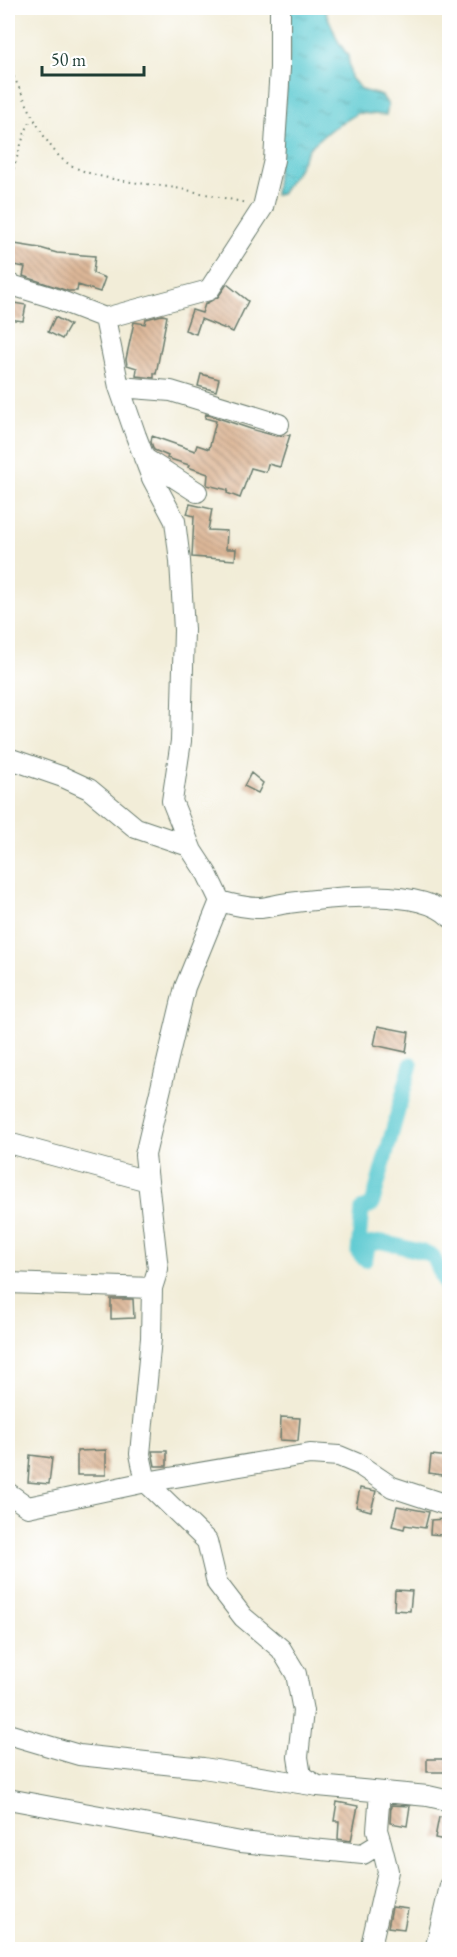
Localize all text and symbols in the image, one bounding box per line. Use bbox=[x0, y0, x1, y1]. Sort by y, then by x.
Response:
scale bar bbox=[42, 39, 144, 77]
text: 50 m bbox=[51, 48, 86, 71]

